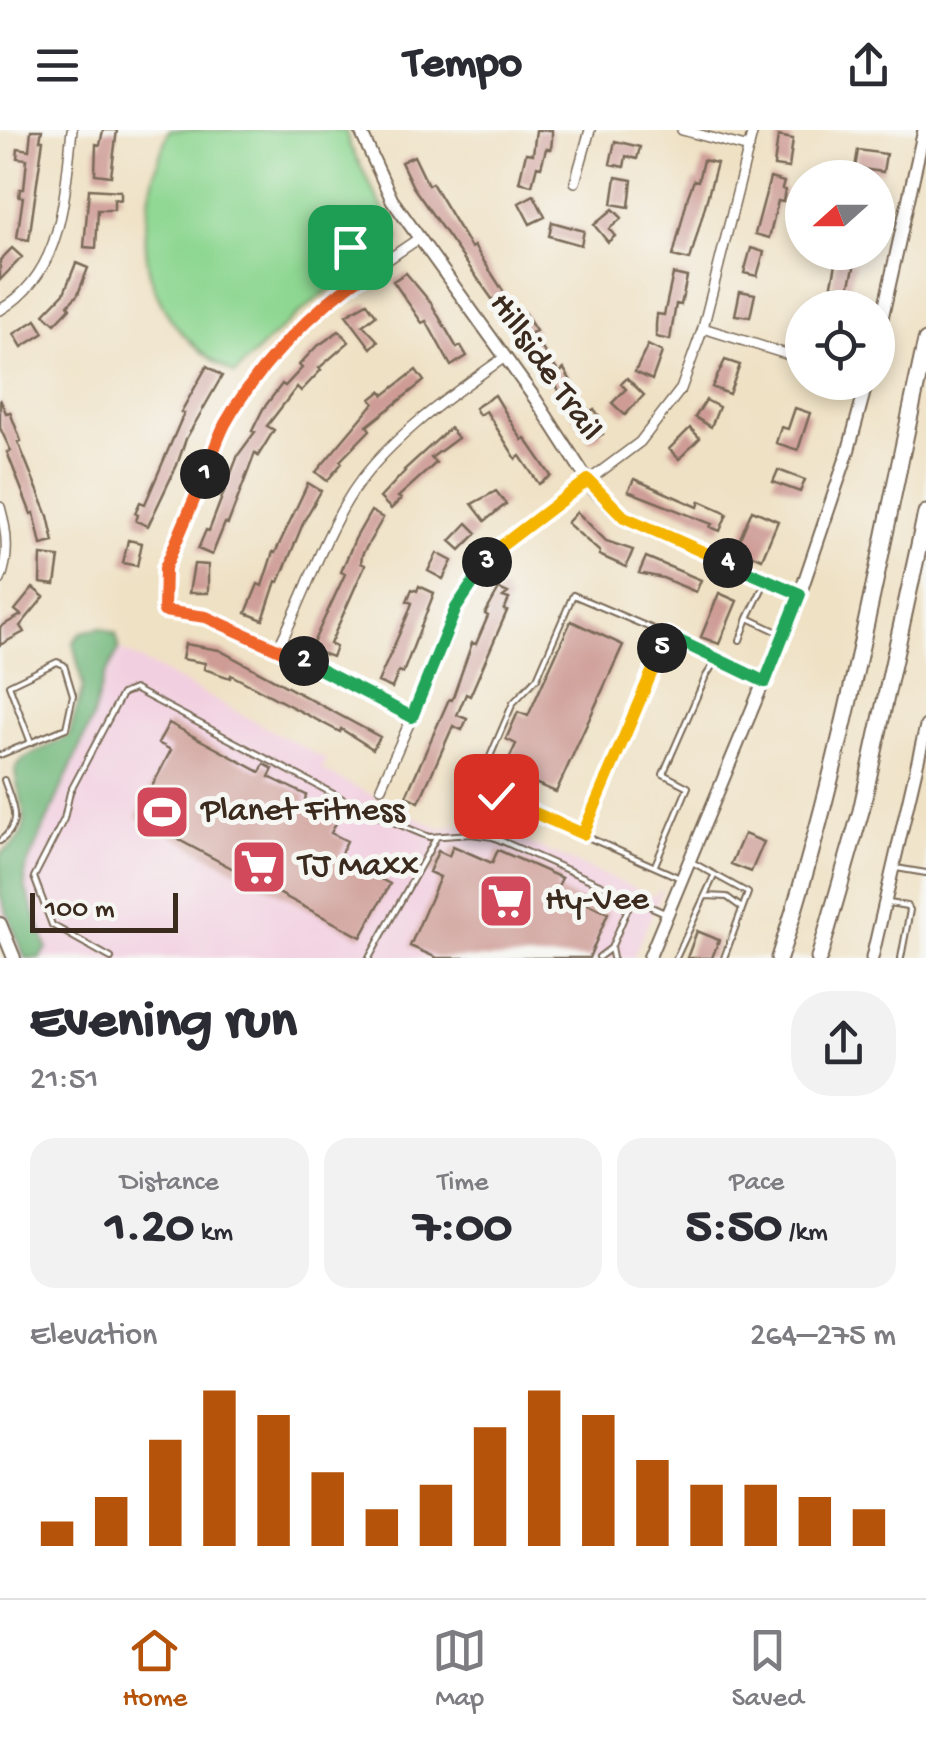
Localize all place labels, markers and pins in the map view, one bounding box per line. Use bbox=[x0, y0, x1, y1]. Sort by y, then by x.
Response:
pin bbox=[308, 205, 393, 290]
pin: 1 bbox=[180, 449, 230, 499]
pin: 3 bbox=[462, 537, 512, 587]
pin: 4 bbox=[703, 538, 753, 588]
pin: 5 bbox=[637, 623, 687, 673]
pin: 2 bbox=[279, 636, 329, 686]
pin bbox=[454, 754, 539, 839]
sports icon: Planet Fitness bbox=[132, 782, 192, 842]
place label: Planet Fitness bbox=[200, 792, 406, 833]
supermarket icon: TJ Maxx bbox=[229, 837, 289, 897]
place label: TJ Maxx bbox=[296, 847, 419, 888]
supermarket icon: Hy-Vee bbox=[476, 871, 536, 931]
place label: Hy-Vee bbox=[545, 881, 650, 922]

